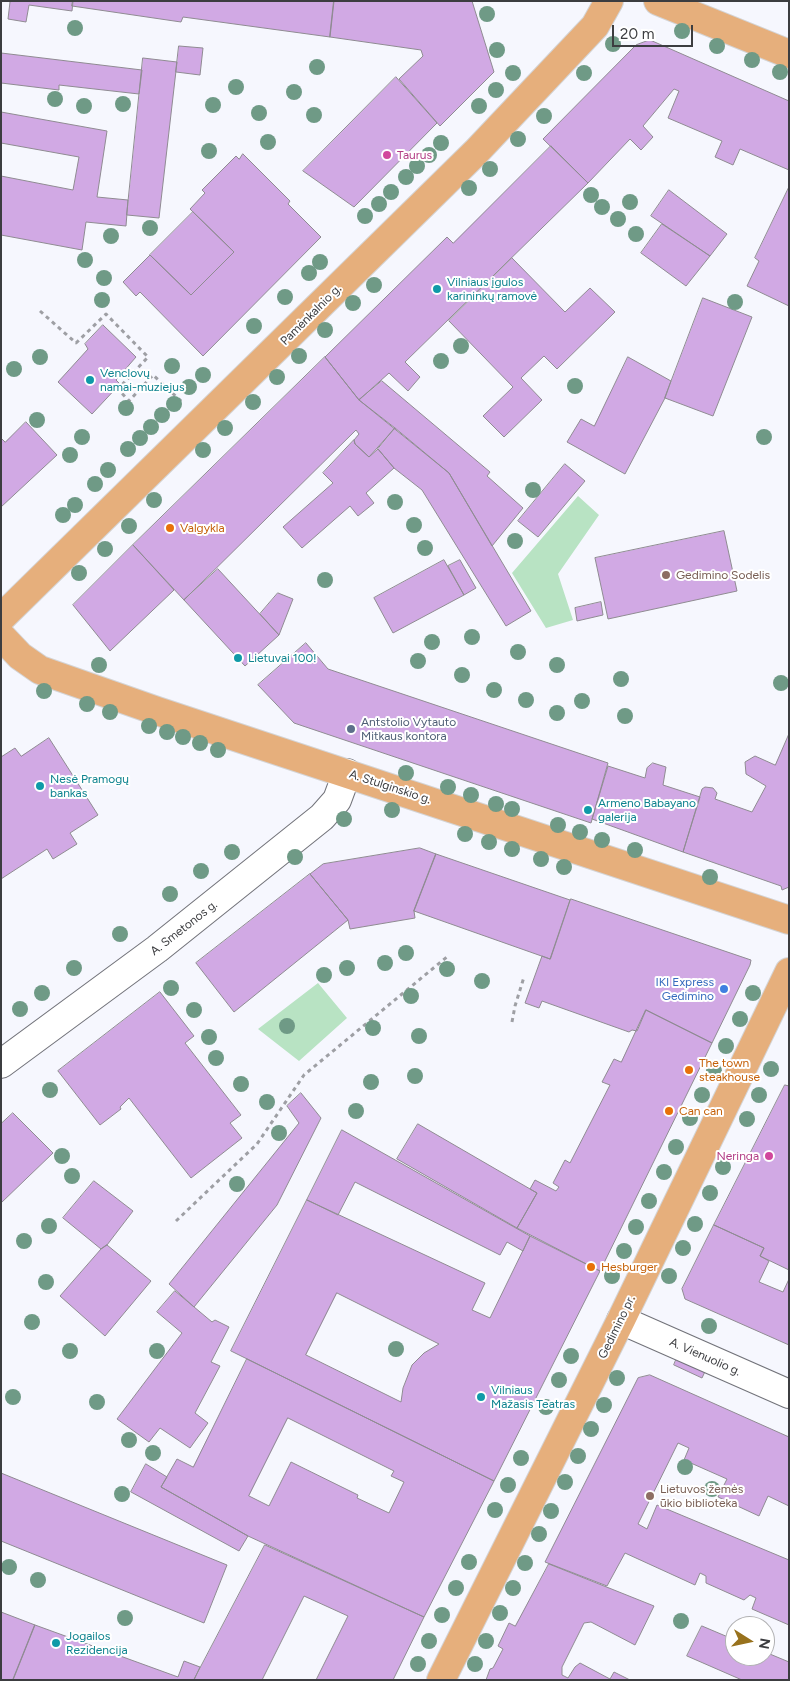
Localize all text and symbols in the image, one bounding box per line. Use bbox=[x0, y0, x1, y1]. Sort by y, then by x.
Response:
scale bar bbox=[615, 15, 696, 47]
text: 20 m bbox=[620, 25, 654, 43]
place label: Taurus bbox=[397, 148, 432, 162]
marker: Taurus bbox=[381, 149, 393, 161]
place label: Vilniaus įgulos karininkų ramovė bbox=[447, 275, 537, 303]
street label: Pamėnkalnio g. bbox=[278, 282, 344, 348]
marker: Vilniaus įgulos karininkų ramovė bbox=[431, 283, 443, 295]
place label: Venclovų namai-muziejus bbox=[100, 366, 185, 394]
marker: Venclovų namai-muziejus bbox=[84, 374, 96, 386]
place label: Valgykla bbox=[180, 521, 225, 535]
marker: Valgykla bbox=[164, 522, 176, 534]
place label: Gedimino Sodelis bbox=[676, 568, 770, 582]
marker: Gedimino Sodelis bbox=[660, 569, 672, 581]
place label: Lietuvai 100! bbox=[248, 651, 317, 665]
marker: Lietuvai 100! bbox=[232, 652, 244, 664]
place label: Antstolio Vytauto Mitkaus kontora bbox=[361, 715, 456, 743]
marker: Antstolio Vytauto Mitkaus kontora bbox=[345, 723, 357, 735]
street label: A. Stulginskio g. bbox=[347, 767, 433, 807]
place label: Nesė Pramogų bankas bbox=[50, 772, 129, 800]
marker: Nesė Pramogų bankas bbox=[34, 780, 46, 792]
place label: Armeno Babayano galerija bbox=[598, 796, 696, 824]
marker: Armeno Babayano galerija bbox=[582, 804, 594, 816]
street label: A. Smetonos g. bbox=[148, 897, 220, 959]
place label: IKI Express Gedimino bbox=[656, 975, 714, 1003]
marker: IKI Express Gedimino bbox=[718, 983, 730, 995]
place label: The town steakhouse bbox=[699, 1056, 760, 1084]
marker: The town steakhouse bbox=[683, 1064, 695, 1076]
place label: Can can bbox=[679, 1104, 723, 1118]
marker: Can can bbox=[663, 1105, 675, 1117]
place label: Neringa bbox=[716, 1149, 759, 1163]
marker: Neringa bbox=[763, 1150, 775, 1162]
place label: Hesburger bbox=[601, 1260, 658, 1274]
marker: Hesburger bbox=[585, 1261, 597, 1273]
street label: Gedimino pr. bbox=[595, 1293, 639, 1361]
street label: A. Vienuolio g. bbox=[667, 1335, 743, 1379]
place label: Vilniaus Mažasis Teatras bbox=[491, 1383, 575, 1411]
marker: Vilniaus Mažasis Teatras bbox=[475, 1391, 487, 1403]
place label: Lietuvos žemės ūkio biblioteka bbox=[660, 1482, 743, 1510]
marker: Lietuvos žemės ūkio biblioteka bbox=[644, 1490, 656, 1502]
north arrow bbox=[725, 1616, 775, 1666]
place label: Jogailos Rezidencija bbox=[66, 1629, 128, 1657]
marker: Jogailos Rezidencija bbox=[50, 1637, 62, 1649]
text: N bbox=[755, 1637, 774, 1650]

